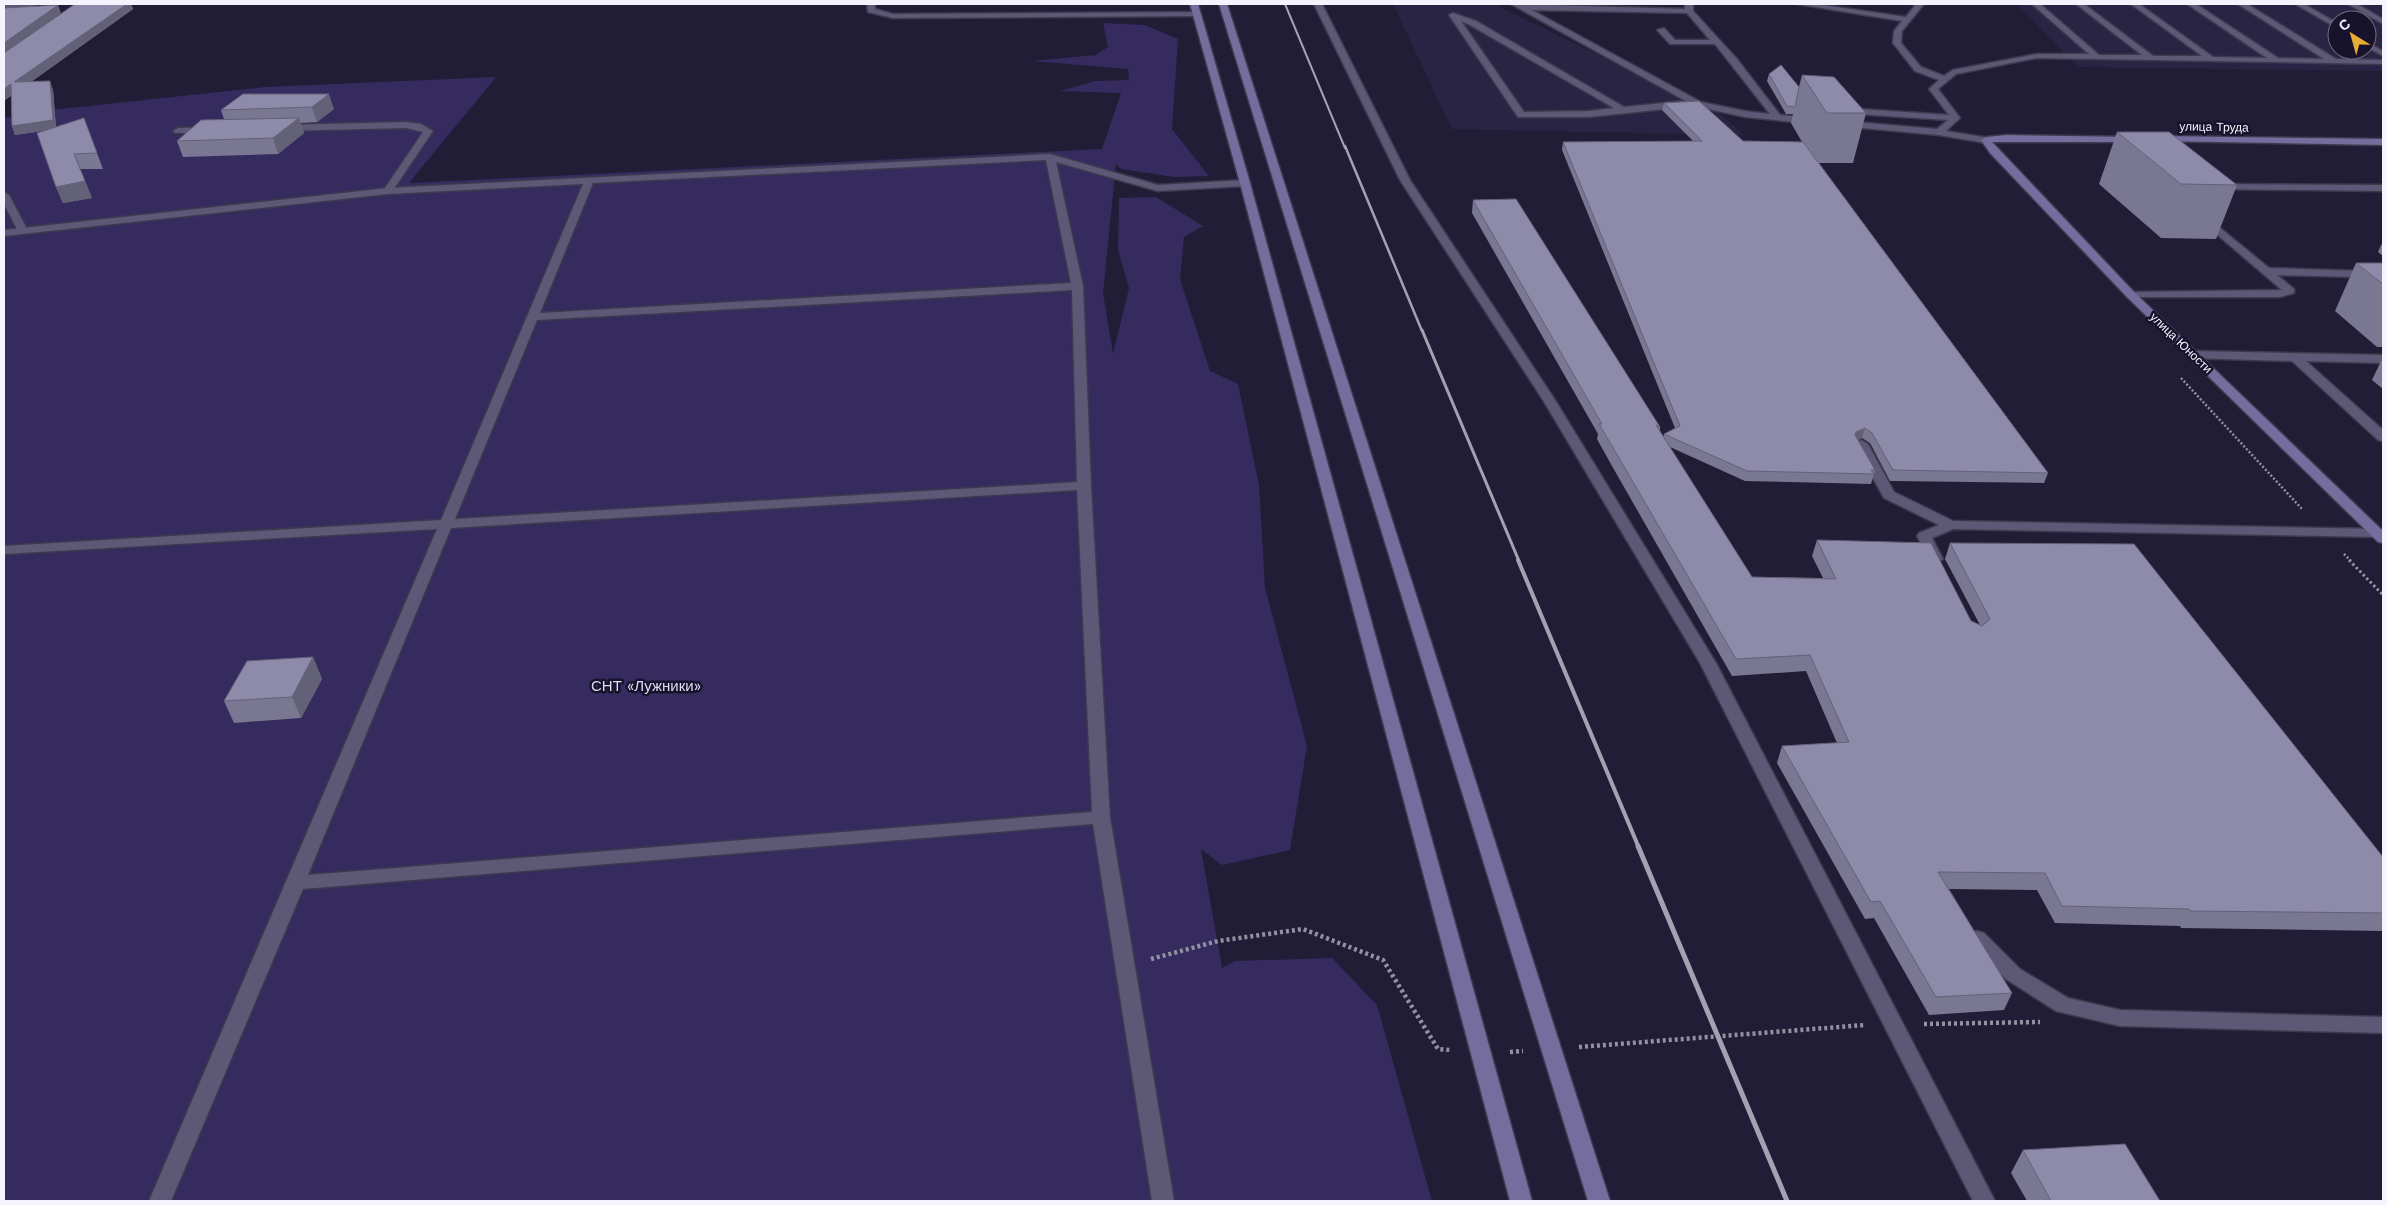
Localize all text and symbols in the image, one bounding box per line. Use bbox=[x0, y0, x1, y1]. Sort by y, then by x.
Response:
north arrow bbox=[2327, 10, 2377, 60]
text: С bbox=[2335, 15, 2353, 34]
street label: улица Труда bbox=[2179, 119, 2249, 135]
street label: улица Юности bbox=[2147, 310, 2215, 376]
park label: СНТ «Лужники» bbox=[591, 677, 701, 695]

